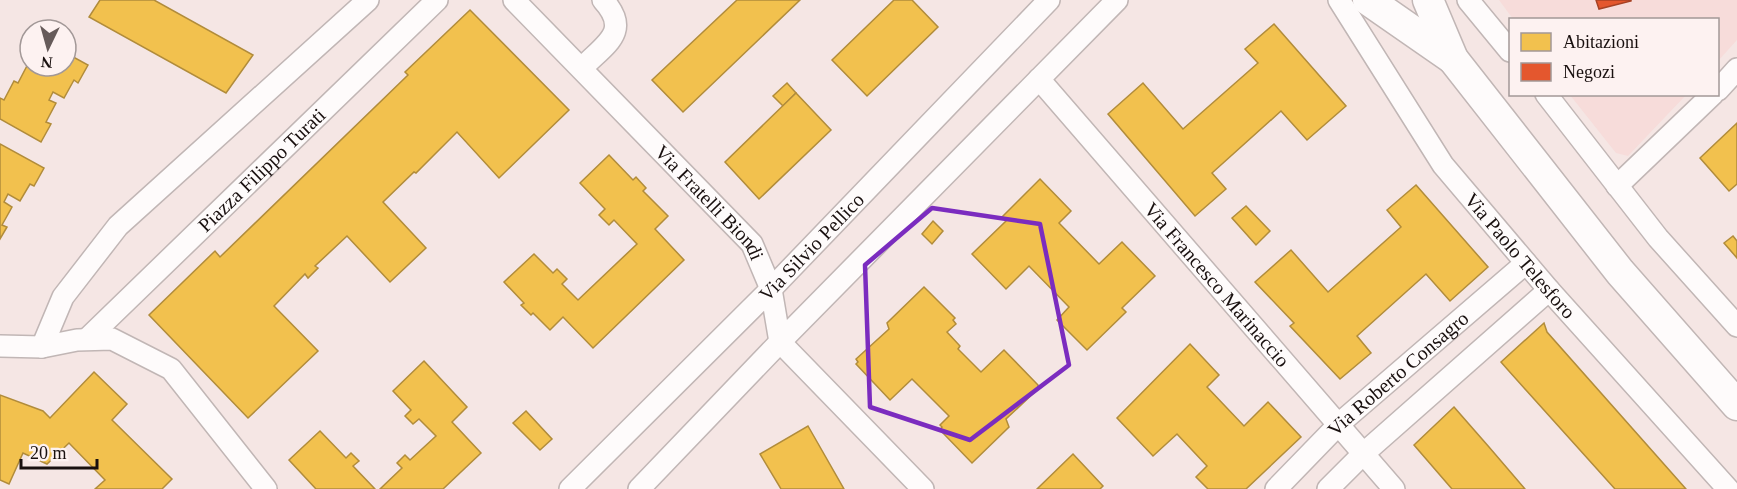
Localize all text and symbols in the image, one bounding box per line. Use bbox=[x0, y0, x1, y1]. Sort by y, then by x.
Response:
north arrow bbox=[18, 18, 78, 78]
legend bbox=[1509, 18, 1719, 96]
text: Abitazioni bbox=[1563, 32, 1639, 52]
text: N bbox=[40, 53, 53, 71]
text: Negozi bbox=[1563, 62, 1615, 82]
street label: Piazza Filippo Turati bbox=[194, 103, 330, 236]
street label: Via Fratelli Biondi bbox=[651, 141, 769, 264]
street label: Via Silvio Pellico bbox=[755, 188, 868, 305]
street label: Via Paolo Telesforo bbox=[1460, 188, 1580, 323]
street label: Via Francesco Marinaccio bbox=[1140, 198, 1294, 371]
street label: Via Roberto Consagro bbox=[1323, 307, 1473, 440]
scale bar bbox=[21, 432, 98, 470]
text: 20 m bbox=[30, 443, 67, 463]

